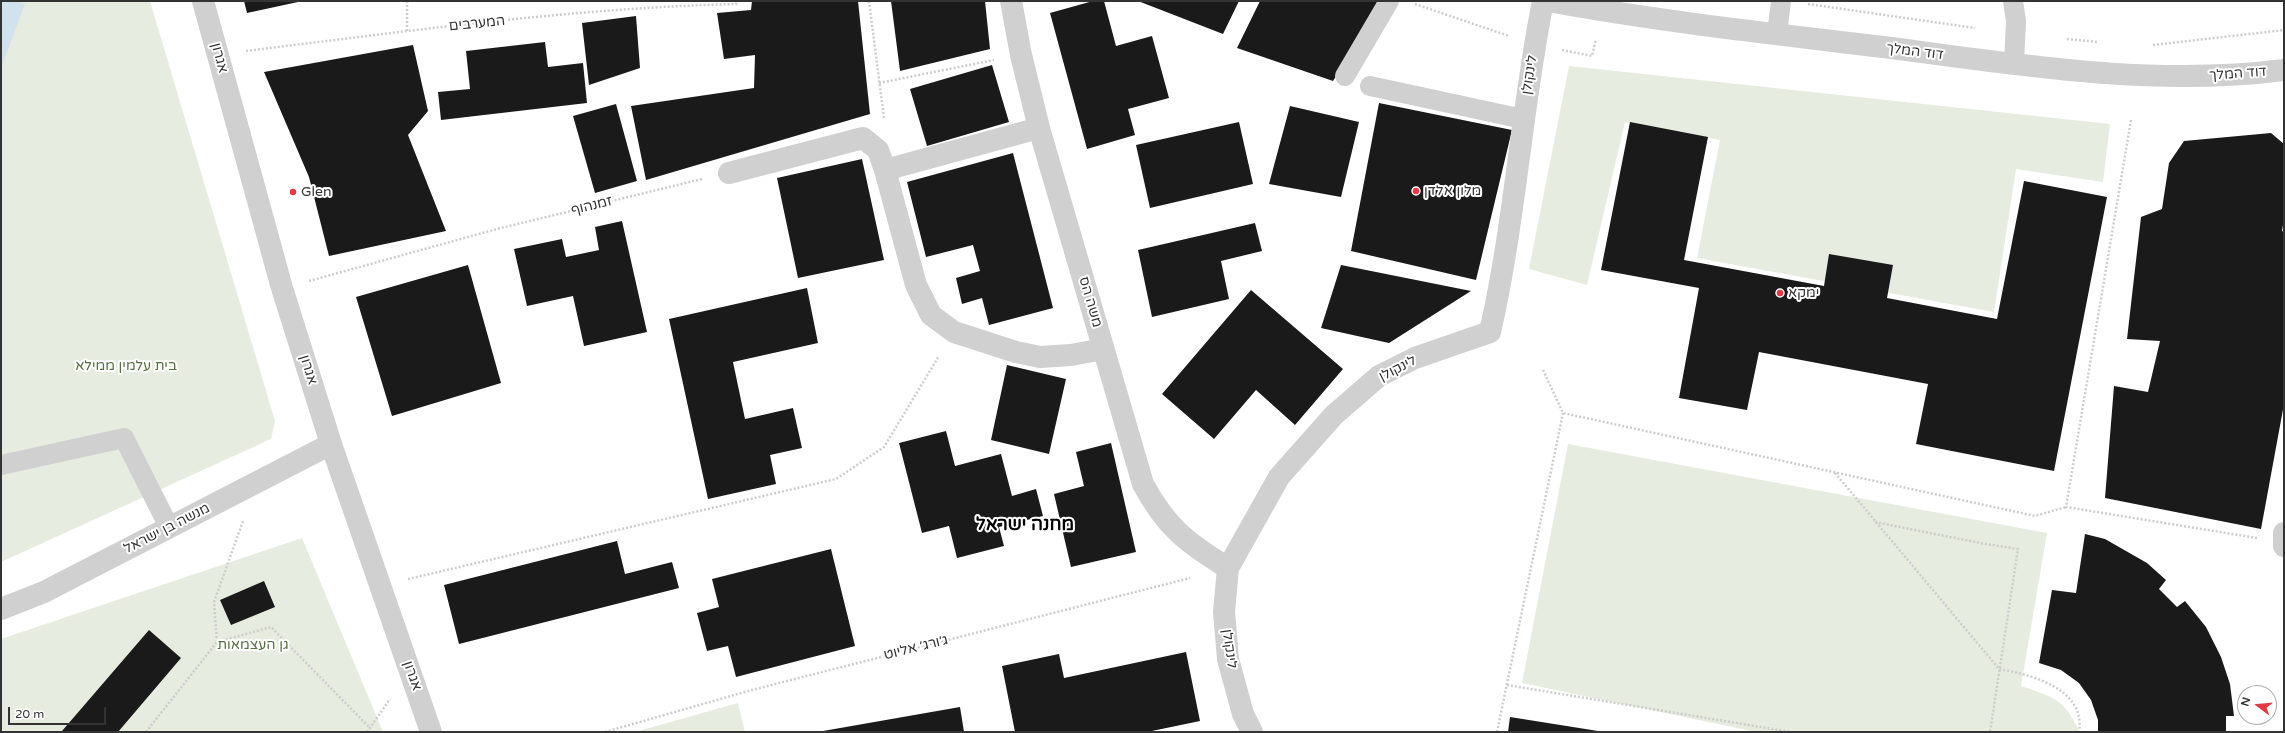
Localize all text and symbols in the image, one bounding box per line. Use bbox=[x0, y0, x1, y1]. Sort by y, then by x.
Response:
street label: המערבים bbox=[448, 13, 506, 35]
street label: דוד המלך bbox=[1885, 40, 1945, 64]
street label: אגרון bbox=[207, 41, 231, 75]
street label: לינקולן bbox=[1519, 54, 1541, 96]
street label: דוד המלך bbox=[2209, 64, 2267, 84]
place label: מלון אלדן bbox=[1424, 183, 1481, 199]
place label: Glen bbox=[301, 184, 332, 200]
marker: מלון אלדן bbox=[1411, 186, 1421, 196]
marker: Glen bbox=[288, 187, 298, 197]
street label: זמנהוף bbox=[570, 193, 614, 219]
street label: משה הס bbox=[1075, 275, 1105, 329]
place label: ימקא bbox=[1788, 285, 1819, 301]
marker: ימקא bbox=[1775, 288, 1785, 298]
street label: לינקולן bbox=[1376, 352, 1420, 386]
street label: אגרון bbox=[296, 353, 320, 387]
park label: בית עלמין ממילא bbox=[75, 358, 177, 374]
street label: מנשה בן ישראל bbox=[121, 500, 213, 558]
district label: מחנה ישראל bbox=[976, 514, 1074, 536]
street label: לינקולן bbox=[1218, 628, 1240, 670]
street label: ג׳ורג׳ אליוט bbox=[882, 632, 950, 664]
park label: גן העצמאות bbox=[217, 637, 289, 653]
street label: אגרון bbox=[399, 659, 425, 693]
north arrow bbox=[2237, 685, 2277, 725]
text: N bbox=[2238, 696, 2253, 708]
scale bar bbox=[10, 699, 108, 725]
text: 20 m bbox=[15, 707, 44, 721]

